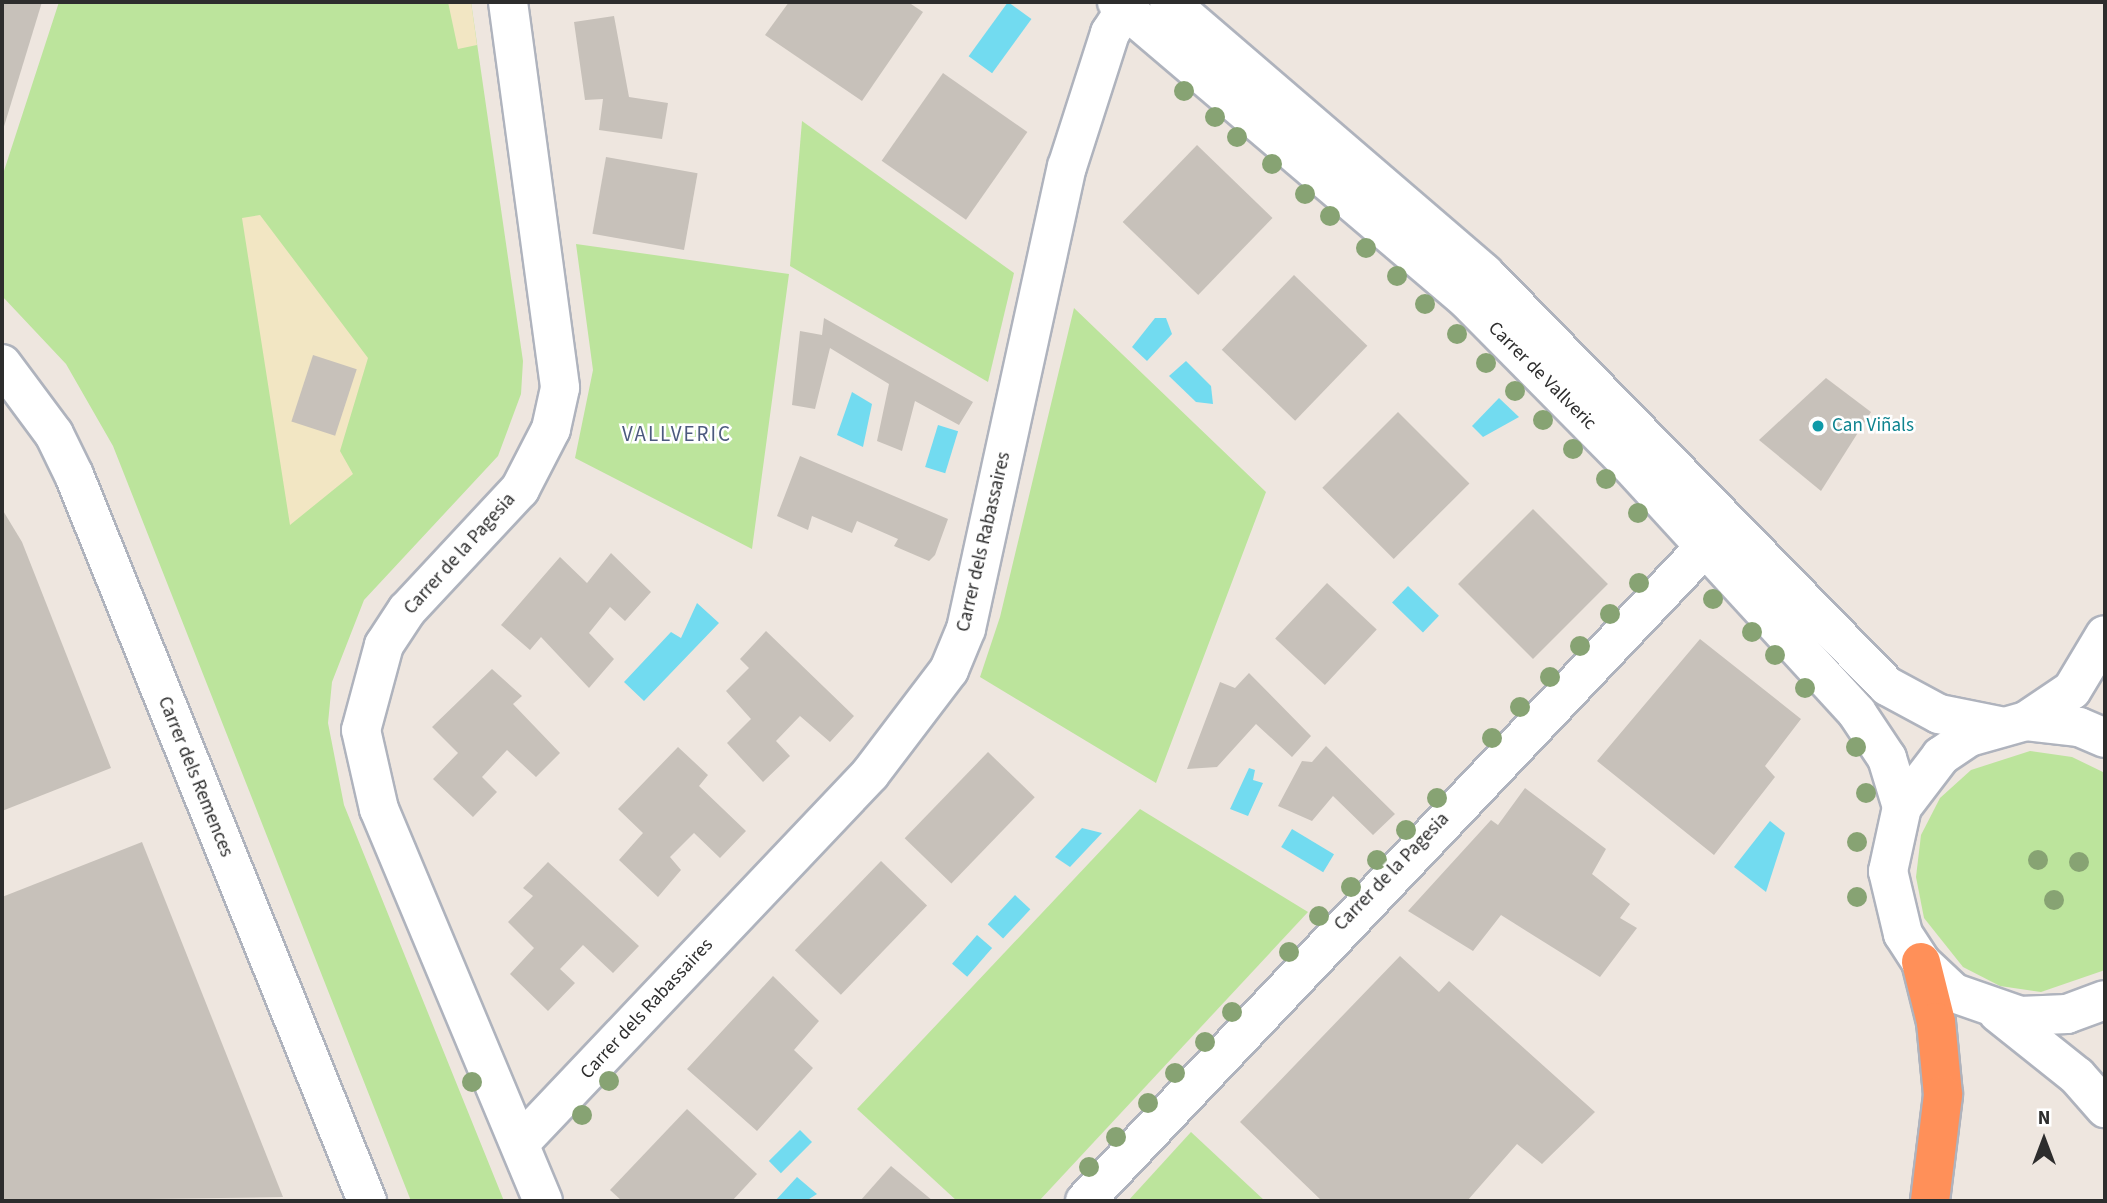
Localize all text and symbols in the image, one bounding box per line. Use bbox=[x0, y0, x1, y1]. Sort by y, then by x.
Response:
street label: Carrer de Vallveric bbox=[1483, 317, 1601, 435]
place label: Can Viñals bbox=[1832, 415, 1914, 437]
marker: Can Viñals bbox=[1810, 418, 1826, 434]
district label: VALLVERIC bbox=[623, 421, 731, 447]
street label: Carrer dels Rabassaires bbox=[952, 450, 1016, 634]
street label: Carrer de la Pagesia bbox=[399, 489, 521, 619]
street label: Carrer dels Remences bbox=[152, 693, 238, 861]
street label: Carrer de la Pagesia bbox=[1330, 808, 1454, 936]
street label: Carrer dels Rabassaires bbox=[576, 934, 718, 1084]
north arrow bbox=[2009, 1105, 2079, 1175]
text: N bbox=[2038, 1105, 2050, 1132]

